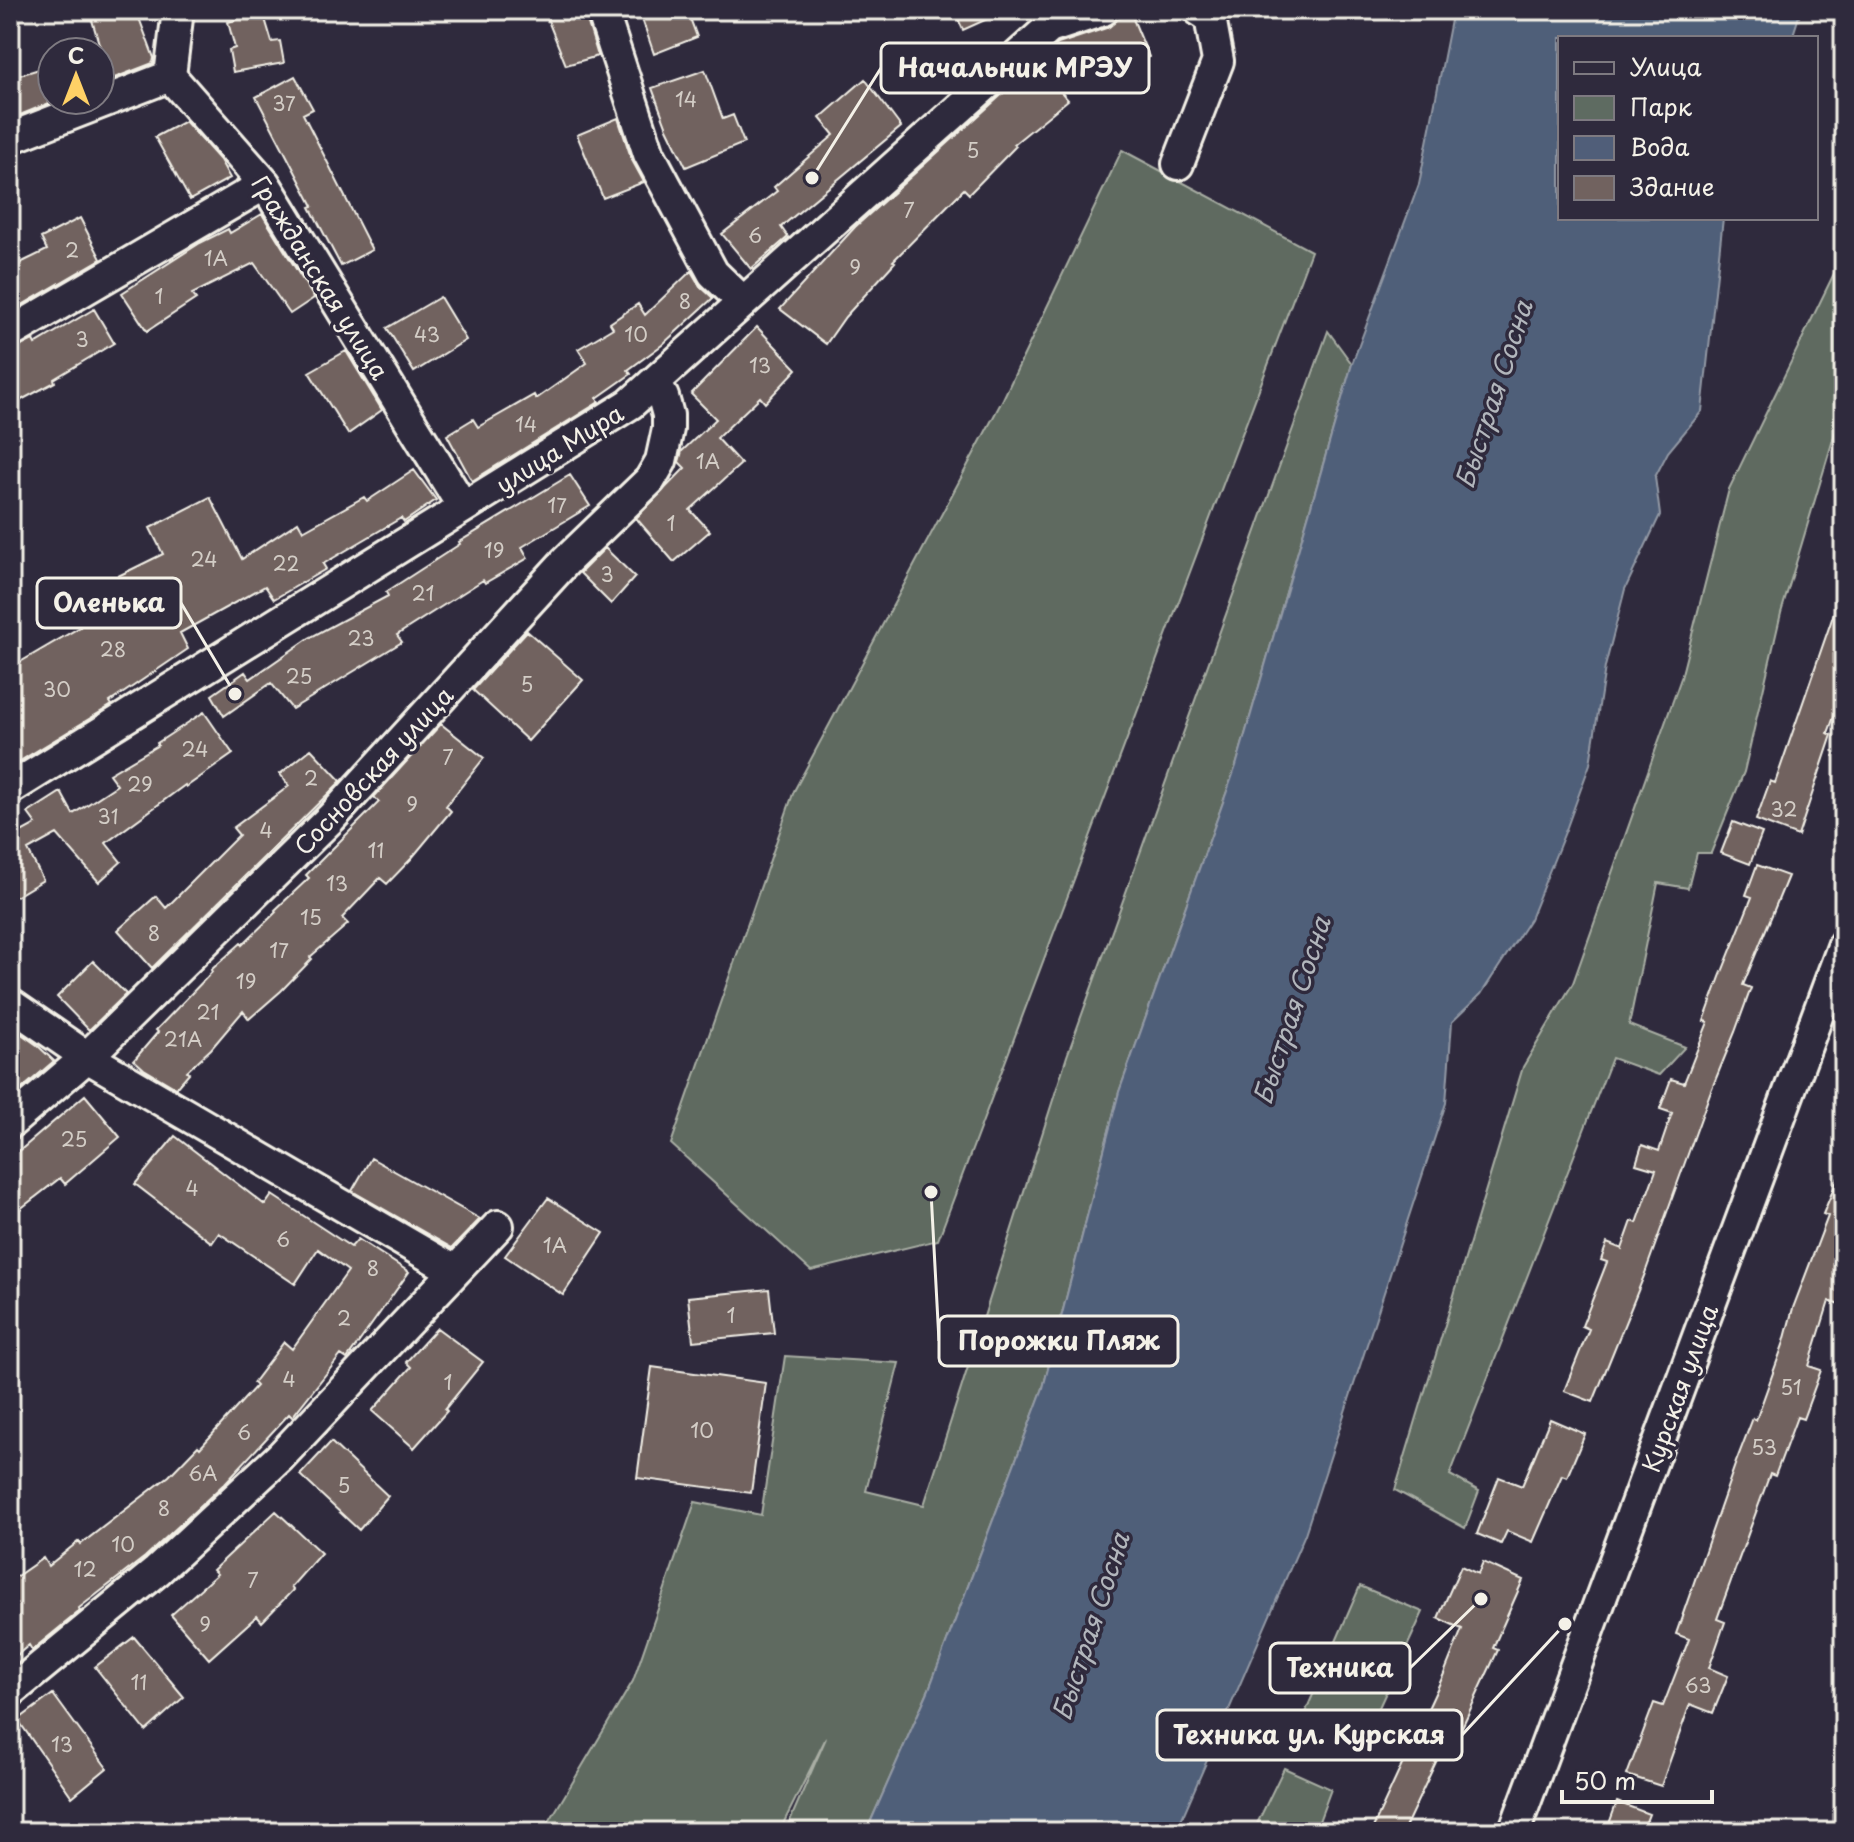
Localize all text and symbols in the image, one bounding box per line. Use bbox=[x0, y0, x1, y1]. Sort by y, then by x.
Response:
north arrow bbox=[36, 36, 116, 116]
legend bbox=[1558, 36, 1818, 220]
text: С bbox=[68, 38, 84, 71]
callout: Начальник МРЭУ bbox=[881, 43, 1149, 93]
text: Начальник МРЭУ bbox=[898, 47, 1133, 86]
text: Улица bbox=[1630, 48, 1702, 84]
house number: 14 bbox=[675, 84, 697, 114]
house number: 37 bbox=[272, 88, 296, 118]
text: Парк bbox=[1630, 88, 1693, 124]
text: Вода bbox=[1630, 128, 1689, 164]
house number: 5 bbox=[967, 135, 979, 165]
street label: Гражданская улица bbox=[244, 168, 398, 386]
text: Здание bbox=[1630, 168, 1715, 204]
house number: 7 bbox=[903, 195, 915, 225]
house number: 6 bbox=[748, 220, 762, 250]
house number: 2 bbox=[65, 235, 79, 265]
house number: 1А bbox=[204, 243, 228, 273]
house number: 9 bbox=[849, 252, 861, 282]
house number: 1 bbox=[155, 281, 163, 311]
house number: 8 bbox=[679, 286, 691, 316]
water label: Быстрая Сосна bbox=[1444, 295, 1542, 493]
house number: 43 bbox=[414, 319, 440, 349]
house number: 10 bbox=[624, 319, 648, 349]
house number: 3 bbox=[75, 324, 89, 354]
house number: 13 bbox=[749, 350, 771, 380]
street label: улица Мира bbox=[488, 394, 630, 502]
house number: 14 bbox=[515, 409, 537, 439]
house number: 1А bbox=[696, 446, 720, 476]
house number: 17 bbox=[547, 490, 567, 520]
house number: 1 bbox=[667, 508, 675, 538]
house number: 19 bbox=[484, 535, 504, 565]
house number: 24 bbox=[191, 544, 217, 574]
house number: 22 bbox=[273, 548, 299, 578]
house number: 3 bbox=[600, 559, 614, 589]
callout: Оленька bbox=[37, 578, 181, 628]
house number: 21 bbox=[411, 578, 435, 608]
text: Оленька bbox=[53, 582, 166, 621]
house number: 23 bbox=[347, 623, 375, 653]
house number: 28 bbox=[100, 634, 126, 664]
house number: 25 bbox=[286, 661, 312, 691]
house number: 5 bbox=[521, 669, 533, 699]
house number: 30 bbox=[43, 674, 71, 704]
street label: Сосновская улица bbox=[285, 678, 461, 862]
house number: 24 bbox=[182, 734, 208, 764]
house number: 7 bbox=[442, 742, 454, 772]
house number: 2 bbox=[304, 763, 318, 793]
house number: 29 bbox=[127, 769, 153, 799]
house number: 9 bbox=[406, 789, 418, 819]
house number: 32 bbox=[1771, 794, 1797, 824]
house number: 31 bbox=[98, 801, 118, 831]
house number: 4 bbox=[259, 815, 273, 845]
house number: 11 bbox=[368, 835, 384, 865]
house number: 13 bbox=[326, 868, 348, 898]
house number: 15 bbox=[300, 902, 322, 932]
water label: Быстрая Сосна bbox=[1242, 911, 1340, 1109]
house number: 8 bbox=[148, 918, 160, 948]
house number: 17 bbox=[269, 935, 289, 965]
house number: 19 bbox=[236, 966, 256, 996]
house number: 21 bbox=[196, 997, 220, 1027]
house number: 21А bbox=[164, 1024, 202, 1054]
house number: 25 bbox=[61, 1124, 87, 1154]
house number: 4 bbox=[185, 1173, 199, 1203]
house number: 6 bbox=[276, 1224, 290, 1254]
house number: 1А bbox=[543, 1230, 567, 1260]
house number: 8 bbox=[367, 1253, 379, 1283]
street label: Курская улица bbox=[1632, 1299, 1726, 1477]
house number: 1 bbox=[727, 1300, 735, 1330]
house number: 2 bbox=[337, 1303, 351, 1333]
callout: Порожки Пляж bbox=[939, 1316, 1178, 1366]
text: Порожки Пляж bbox=[958, 1320, 1160, 1359]
house number: 4 bbox=[282, 1364, 296, 1394]
house number: 1 bbox=[444, 1367, 452, 1397]
house number: 51 bbox=[1780, 1372, 1802, 1402]
house number: 10 bbox=[690, 1415, 714, 1445]
house number: 6 bbox=[237, 1417, 251, 1447]
house number: 53 bbox=[1751, 1432, 1777, 1462]
house number: 6А bbox=[188, 1458, 218, 1488]
house number: 5 bbox=[338, 1470, 350, 1500]
house number: 8 bbox=[158, 1493, 170, 1523]
water label: Быстрая Сосна bbox=[1041, 1527, 1139, 1725]
house number: 10 bbox=[111, 1529, 135, 1559]
house number: 12 bbox=[73, 1554, 97, 1584]
house number: 7 bbox=[247, 1565, 259, 1595]
house number: 9 bbox=[199, 1609, 211, 1639]
callout: Техника bbox=[1270, 1643, 1410, 1693]
text: Техника bbox=[1286, 1647, 1394, 1686]
house number: 11 bbox=[131, 1667, 147, 1697]
house number: 63 bbox=[1685, 1670, 1711, 1700]
callout: Техника ул. Курская bbox=[1157, 1710, 1462, 1760]
text: Техника ул. Курская bbox=[1173, 1714, 1445, 1753]
house number: 13 bbox=[51, 1729, 73, 1759]
scale bar bbox=[1562, 1754, 1712, 1804]
text: 50 m bbox=[1574, 1762, 1636, 1798]

